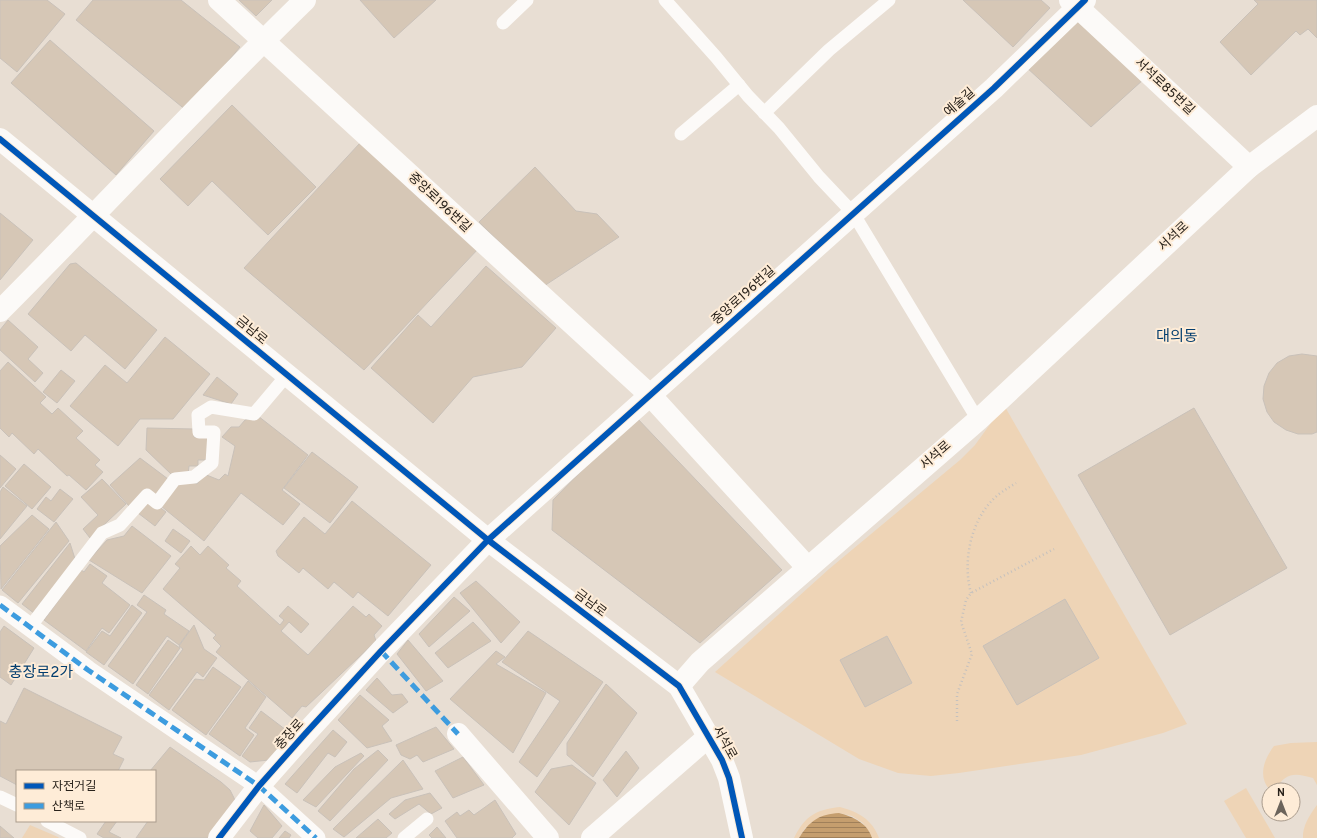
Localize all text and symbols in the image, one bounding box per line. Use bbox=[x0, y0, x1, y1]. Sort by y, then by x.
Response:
street label: 서석로85번길 bbox=[1131, 55, 1197, 119]
street label: 예술길 bbox=[941, 85, 979, 121]
street label: 중앙로196번길 bbox=[404, 170, 474, 236]
street label: 서석로 bbox=[1155, 219, 1193, 255]
street label: 중앙로196번길 bbox=[709, 263, 779, 329]
street label: 금남로 bbox=[232, 313, 270, 349]
district label: 대의동 bbox=[1156, 328, 1198, 347]
street label: 서석로 bbox=[917, 438, 955, 474]
street label: 금남로 bbox=[571, 587, 609, 621]
district label: 충장로2가 bbox=[9, 664, 73, 683]
street label: 충장로 bbox=[272, 716, 308, 754]
street label: 서석로 bbox=[708, 723, 740, 763]
legend bbox=[16, 770, 156, 822]
text: 자전거길 bbox=[52, 779, 96, 795]
north arrow bbox=[1261, 782, 1301, 822]
text: N bbox=[1277, 786, 1285, 800]
text: 산책로 bbox=[52, 799, 85, 815]

